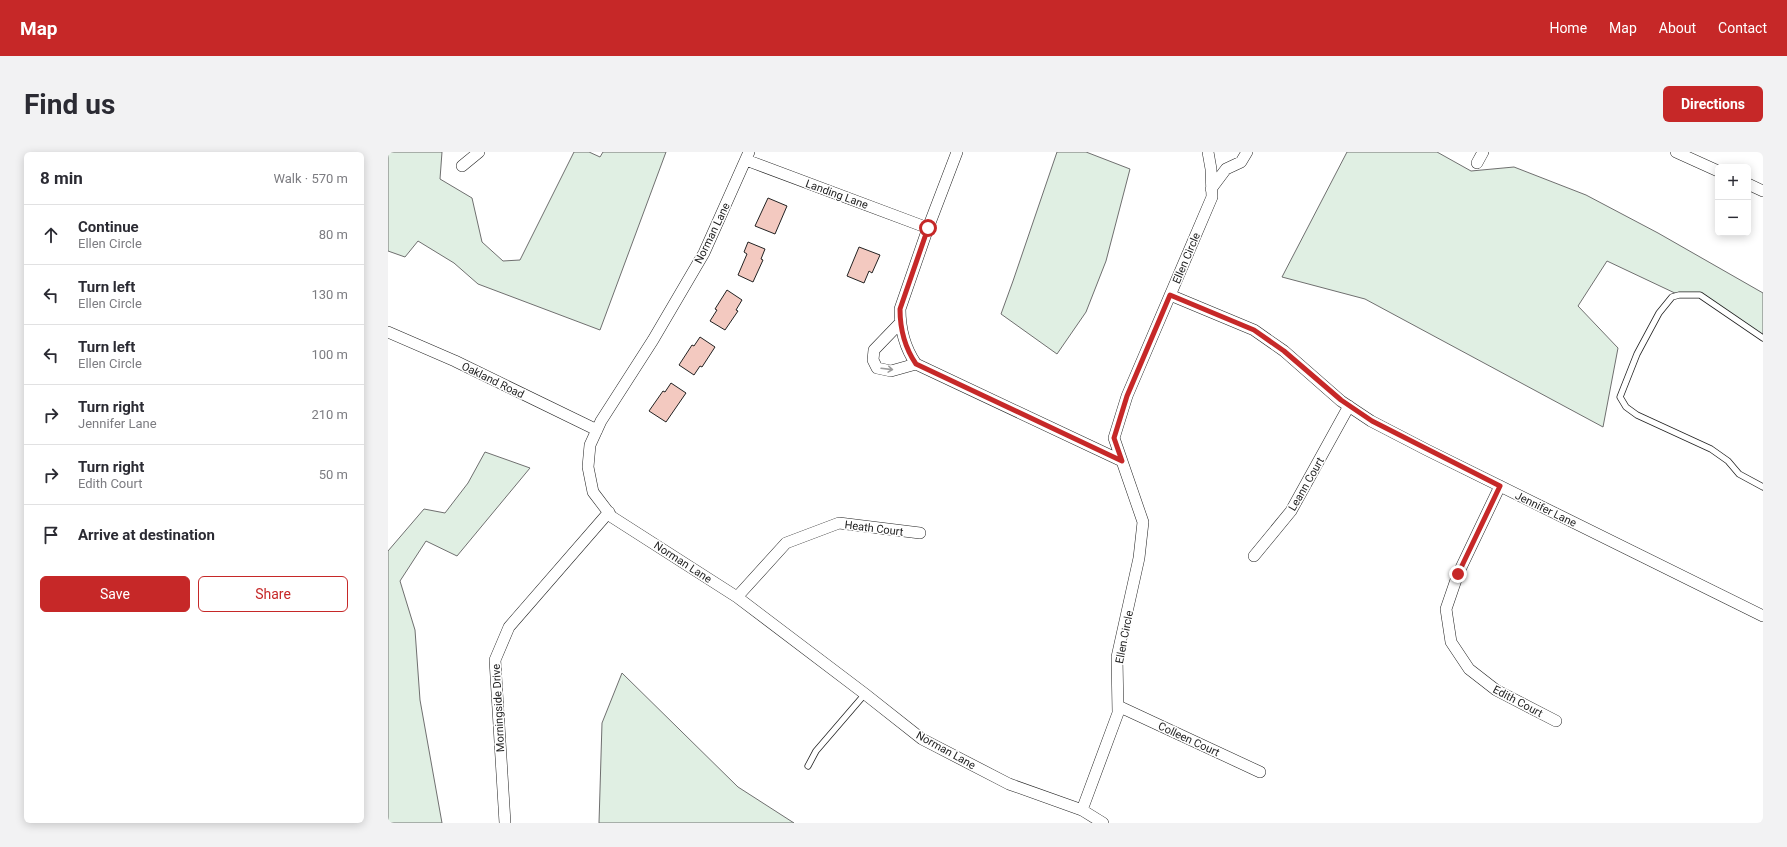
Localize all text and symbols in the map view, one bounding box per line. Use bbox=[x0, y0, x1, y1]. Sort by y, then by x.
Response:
text: Map bbox=[20, 17, 58, 40]
text: Home bbox=[1549, 20, 1587, 36]
text: Map bbox=[1609, 20, 1637, 36]
text: About bbox=[1659, 20, 1696, 36]
text: Contact bbox=[1718, 20, 1767, 36]
button: Directions bbox=[1663, 86, 1763, 122]
text: Find us bbox=[24, 88, 115, 121]
map controls bbox=[1715, 164, 1751, 236]
button: + bbox=[1715, 164, 1751, 200]
text: 8 min bbox=[40, 168, 83, 188]
text: Walk · 570 m bbox=[273, 171, 348, 186]
street label: Landing Lane bbox=[804, 177, 870, 212]
button: − bbox=[1715, 200, 1751, 236]
street label: Norman Lane bbox=[692, 201, 733, 266]
text: Continue bbox=[78, 218, 139, 236]
route start bbox=[919, 219, 937, 237]
icon: ahead bbox=[40, 224, 62, 246]
text: 80 m bbox=[319, 227, 348, 242]
street label: Ellen Circle bbox=[1170, 231, 1203, 286]
text: Ellen Circle bbox=[78, 236, 142, 251]
text: Turn left bbox=[78, 278, 135, 296]
icon: left bbox=[40, 284, 62, 306]
text: 130 m bbox=[311, 287, 348, 302]
text: Ellen Circle bbox=[78, 296, 142, 311]
text: Turn left bbox=[78, 338, 135, 356]
icon: left bbox=[40, 344, 62, 366]
text: 100 m bbox=[311, 347, 348, 362]
text: Ellen Circle bbox=[78, 356, 142, 371]
street label: Oakland Road bbox=[459, 360, 526, 401]
one-way arrow bbox=[880, 366, 893, 373]
text: Turn right bbox=[78, 398, 144, 416]
icon: right bbox=[40, 404, 62, 426]
text: 210 m bbox=[311, 407, 348, 422]
text: Jennifer Lane bbox=[78, 416, 157, 431]
street label: Leann Court bbox=[1286, 455, 1327, 513]
text: Turn right bbox=[78, 458, 144, 476]
icon: right bbox=[40, 464, 62, 486]
text: 50 m bbox=[319, 467, 348, 482]
text: Edith Court bbox=[78, 476, 142, 491]
street label: Jennifer Lane bbox=[1513, 489, 1579, 530]
street label: Heath Court bbox=[844, 518, 904, 539]
icon: arrive bbox=[40, 524, 62, 546]
text: Arrive at destination bbox=[78, 526, 215, 544]
street label: Norman Lane bbox=[651, 539, 714, 586]
route end bbox=[1449, 565, 1467, 583]
button: Save bbox=[40, 576, 190, 612]
button: Share bbox=[198, 576, 348, 612]
street label: Ellen Circle bbox=[1113, 609, 1136, 665]
street label: Morningside Drive bbox=[490, 663, 507, 752]
street label: Edith Court bbox=[1491, 683, 1545, 720]
street label: Colleen Court bbox=[1156, 720, 1222, 760]
street label: Norman Lane bbox=[914, 729, 978, 772]

